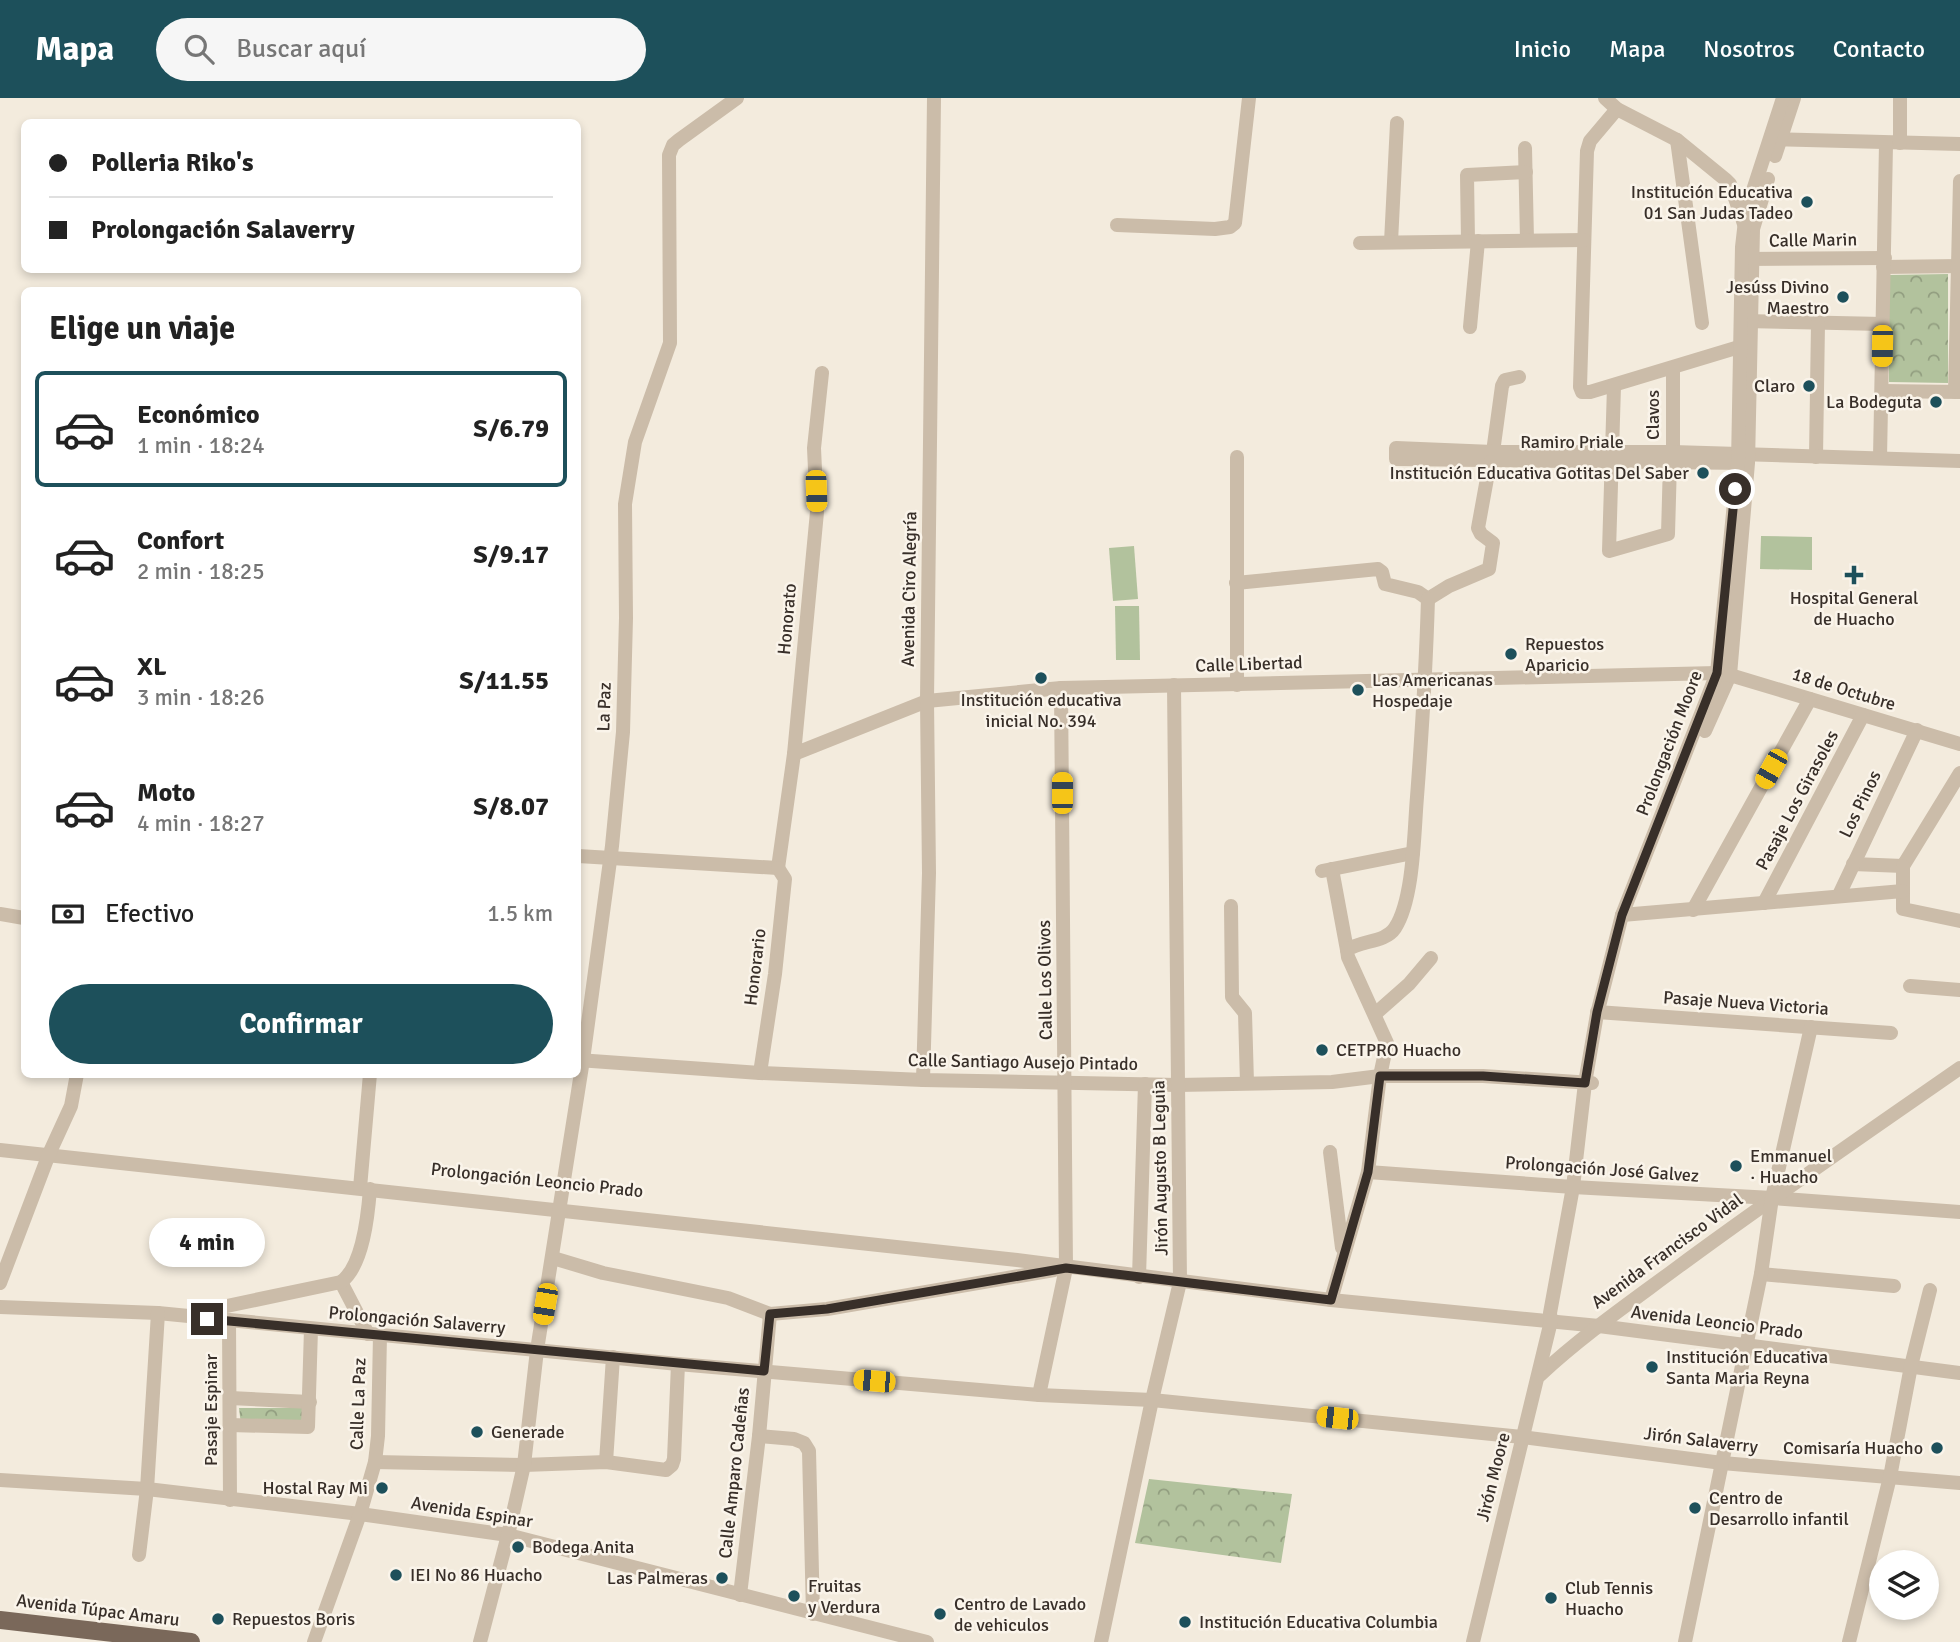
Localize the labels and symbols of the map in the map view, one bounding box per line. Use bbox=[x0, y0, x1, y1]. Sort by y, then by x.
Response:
place label: Institución Educativa 01 San Judas Tadeo bbox=[1631, 181, 1793, 224]
marker: Institución Educativa 01 San Judas Tadeo bbox=[1799, 194, 1815, 210]
street label: Calle Marin bbox=[1769, 228, 1857, 252]
place label: Jesúss Divino Maestro bbox=[1726, 276, 1829, 319]
marker: Jesúss Divino Maestro bbox=[1835, 289, 1851, 305]
car bbox=[1872, 325, 1893, 367]
place label: Claro bbox=[1754, 375, 1795, 397]
marker: Claro bbox=[1801, 378, 1817, 394]
street label: Clavos bbox=[1642, 390, 1664, 440]
place label: La Bodeguta bbox=[1826, 391, 1922, 413]
marker: La Bodeguta bbox=[1928, 394, 1944, 410]
street label: Ramiro Priale bbox=[1520, 431, 1624, 453]
place label: Institución Educativa Gotitas Del Saber bbox=[1389, 462, 1689, 484]
marker: Institución Educativa Gotitas Del Saber bbox=[1695, 465, 1711, 481]
car bbox=[805, 470, 828, 512]
route start bbox=[1719, 473, 1751, 505]
street label: Avenida Ciro Alegría bbox=[897, 511, 921, 667]
marker: Hospital General de Huacho bbox=[1844, 565, 1864, 585]
street label: Honorato bbox=[773, 582, 801, 656]
place label: Hospital General de Huacho bbox=[1790, 587, 1918, 630]
place label: Repuestos Aparicio bbox=[1525, 633, 1604, 676]
marker: Repuestos Aparicio bbox=[1503, 646, 1519, 662]
street label: Calle Libertad bbox=[1195, 651, 1303, 677]
street label: 18 de Octubre bbox=[1790, 663, 1898, 715]
street label: Prolongación Moore bbox=[1631, 667, 1707, 819]
place label: Las Americanas Hospedaje bbox=[1372, 669, 1493, 712]
marker: Institución educativa inicial No. 394 bbox=[1033, 670, 1049, 686]
street label: La Paz bbox=[592, 682, 616, 732]
marker: Las Americanas Hospedaje bbox=[1350, 682, 1366, 698]
place label: Institución educativa inicial No. 394 bbox=[960, 689, 1122, 732]
street label: Pasaje Los Girasoles bbox=[1751, 726, 1843, 874]
car bbox=[1752, 746, 1791, 792]
street label: Los Pinos bbox=[1834, 767, 1886, 841]
car bbox=[1052, 772, 1073, 814]
street label: Calle Los Olivos bbox=[1033, 920, 1057, 1040]
street label: Honorario bbox=[739, 927, 771, 1007]
street label: Pasaje Nueva Victoria bbox=[1662, 986, 1830, 1020]
place label: CETPRO Huacho bbox=[1336, 1039, 1461, 1061]
marker: CETPRO Huacho bbox=[1314, 1042, 1330, 1058]
street label: Calle Santiago Ausejo Pintado bbox=[908, 1049, 1138, 1075]
street label: Jirón Augusto B Leguia bbox=[1147, 1080, 1173, 1256]
place label: Emmanuel · Huacho bbox=[1750, 1145, 1832, 1188]
street label: Prolongación José Galvez bbox=[1504, 1151, 1700, 1187]
street label: Prolongación Leoncio Prado bbox=[430, 1158, 644, 1202]
marker: Emmanuel · Huacho bbox=[1728, 1158, 1744, 1174]
street label: Avenida Francisco Vidal bbox=[1587, 1189, 1747, 1313]
callout: 4 min bbox=[149, 1218, 265, 1266]
car bbox=[532, 1281, 559, 1327]
street label: Prolongación Salaverry bbox=[328, 1301, 507, 1339]
street label: Avenida Leoncio Prado bbox=[1630, 1301, 1804, 1343]
route end bbox=[191, 1303, 223, 1335]
place label: Institución Educativa Santa Maria Reyna bbox=[1666, 1346, 1828, 1389]
street label: Pasaje Espinar bbox=[200, 1354, 222, 1466]
street label: Calle La Paz bbox=[345, 1357, 371, 1451]
marker: Institución Educativa Santa Maria Reyna bbox=[1644, 1359, 1660, 1375]
car bbox=[853, 1369, 896, 1393]
street label: Calle Amparo Cadeñas bbox=[714, 1386, 754, 1560]
car bbox=[1316, 1405, 1359, 1431]
place label: Generade bbox=[491, 1421, 565, 1443]
street label: Jirón Salaverry bbox=[1643, 1422, 1760, 1458]
marker: Generade bbox=[469, 1424, 485, 1440]
street label: Jirón Moore bbox=[1471, 1430, 1515, 1524]
place label: Comisaría Huacho bbox=[1783, 1437, 1923, 1459]
marker: Comisaría Huacho bbox=[1929, 1440, 1945, 1456]
place label: Hostal Ray Mi bbox=[263, 1477, 368, 1499]
marker: Hostal Ray Mi bbox=[374, 1480, 390, 1496]
place label: Centro de Desarrollo infantil bbox=[1709, 1487, 1849, 1530]
street label: Avenida Espinar bbox=[410, 1492, 535, 1533]
marker: Centro de Desarrollo infantil bbox=[1687, 1500, 1703, 1516]
place label: Bodega Anita bbox=[532, 1536, 634, 1558]
marker: Bodega Anita bbox=[510, 1539, 526, 1555]
place label: IEI No 86 Huacho bbox=[410, 1564, 542, 1586]
marker: IEI No 86 Huacho bbox=[388, 1567, 404, 1583]
place label: Las Palmeras bbox=[607, 1567, 708, 1589]
marker: Las Palmeras bbox=[714, 1570, 730, 1586]
place label: Fruitas y Verdura bbox=[808, 1575, 880, 1618]
place label: Club Tennis Huacho bbox=[1565, 1577, 1653, 1620]
marker: Fruitas y Verdura bbox=[786, 1588, 802, 1604]
street label: Avenida Túpac Amaru bbox=[15, 1589, 181, 1631]
marker: Club Tennis Huacho bbox=[1543, 1590, 1559, 1606]
place label: Centro de Lavado de vehiculos bbox=[954, 1593, 1086, 1636]
marker: Centro de Lavado de vehiculos bbox=[932, 1606, 948, 1622]
place label: Repuestos Boris bbox=[232, 1608, 355, 1630]
marker: Repuestos Boris bbox=[210, 1611, 226, 1627]
place label: Institución Educativa Columbia bbox=[1199, 1611, 1438, 1633]
marker: Institución Educativa Columbia bbox=[1177, 1614, 1193, 1630]

